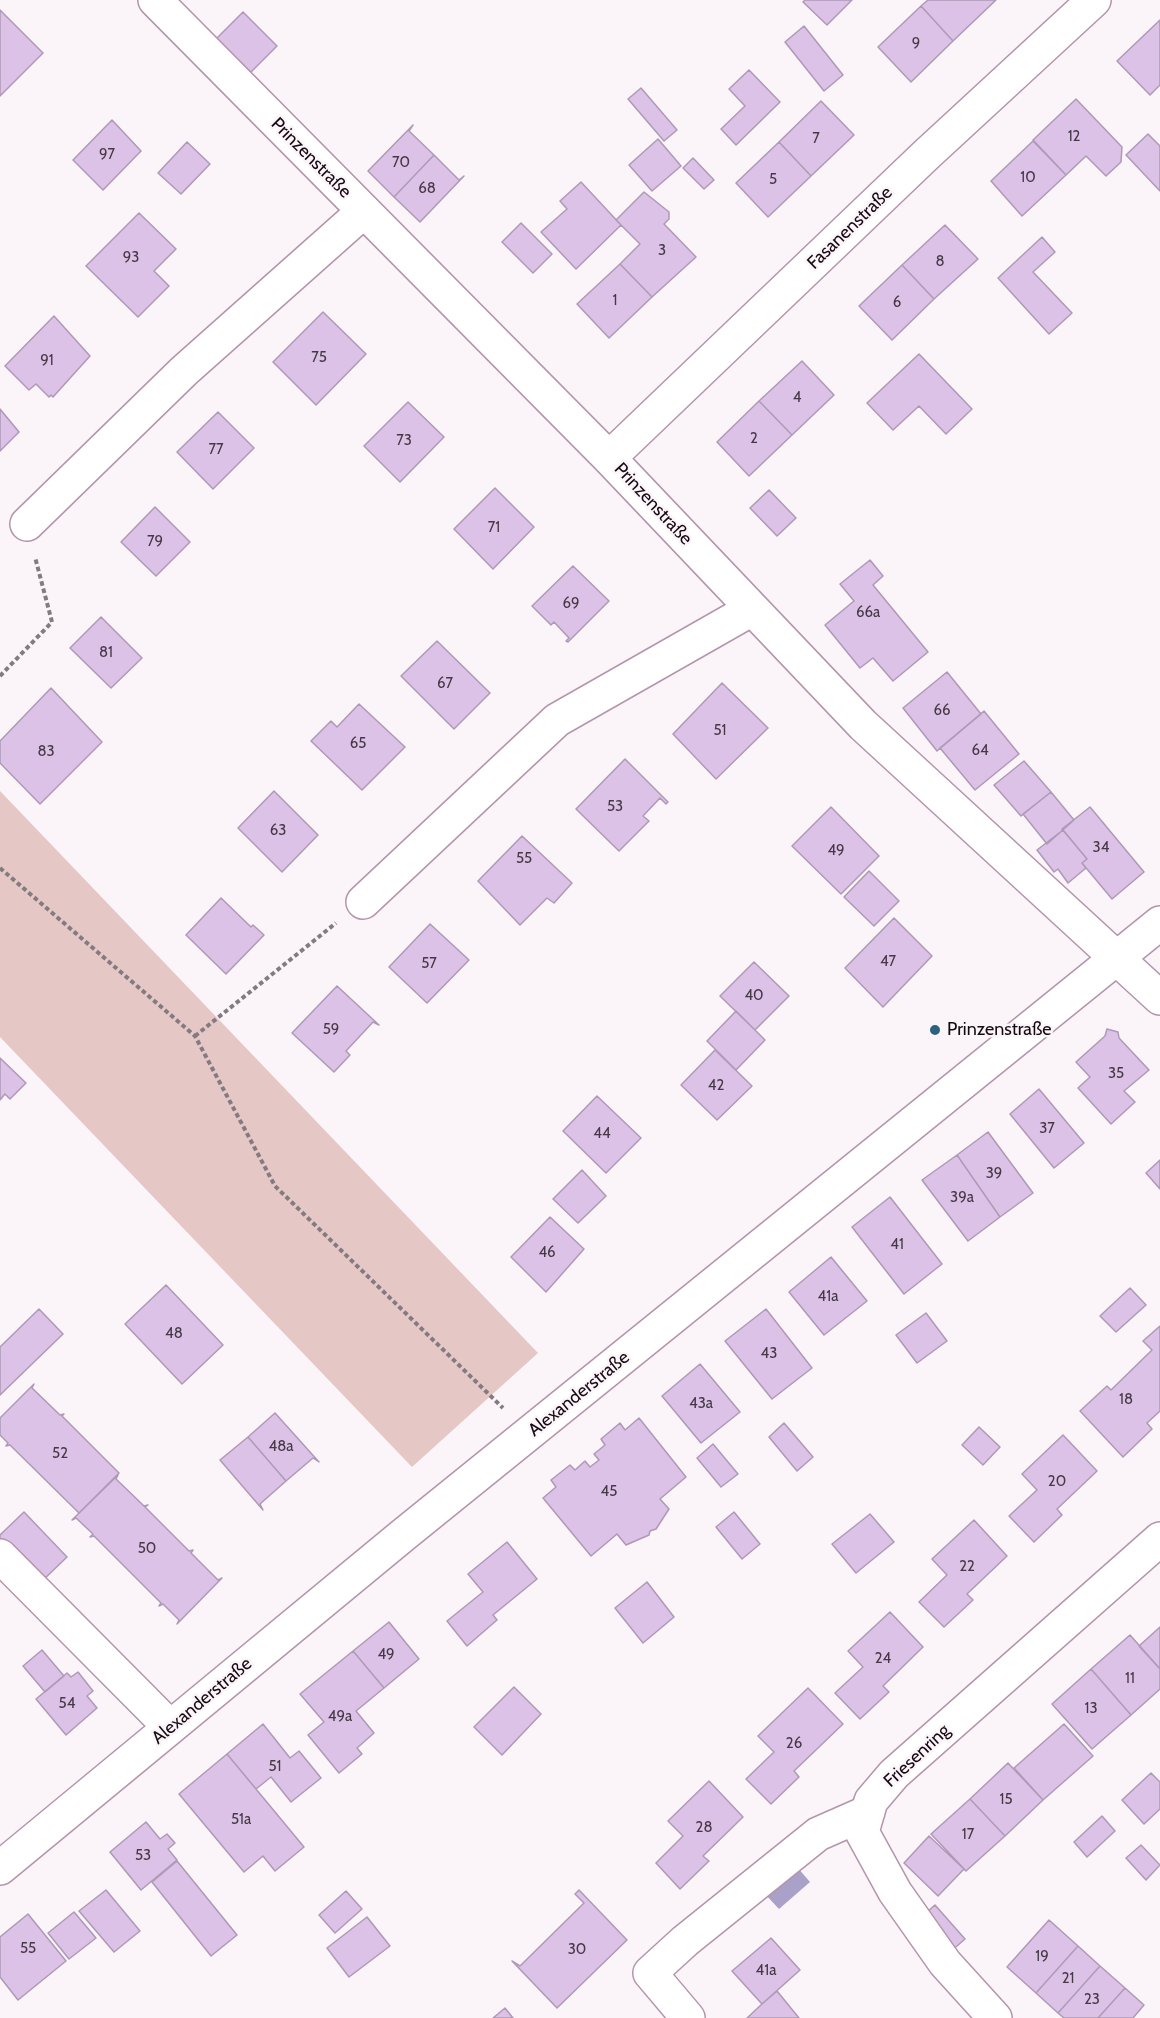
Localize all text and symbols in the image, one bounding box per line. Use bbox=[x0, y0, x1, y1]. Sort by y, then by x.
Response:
house number: 9 bbox=[912, 35, 920, 53]
street label: Prinzenstraße bbox=[266, 113, 356, 203]
house number: 12 bbox=[1068, 128, 1080, 146]
house number: 7 bbox=[812, 130, 820, 148]
house number: 97 bbox=[99, 146, 115, 164]
house number: 70 bbox=[392, 154, 410, 172]
house number: 10 bbox=[1020, 169, 1036, 187]
house number: 5 bbox=[769, 171, 777, 189]
house number: 68 bbox=[418, 180, 436, 198]
street label: Fasanenstraße bbox=[803, 182, 897, 274]
house number: 3 bbox=[658, 242, 666, 260]
house number: 93 bbox=[123, 249, 139, 267]
house number: 8 bbox=[935, 253, 945, 271]
house number: 1 bbox=[613, 292, 617, 310]
house number: 6 bbox=[893, 294, 901, 312]
house number: 75 bbox=[311, 349, 327, 367]
house number: 91 bbox=[40, 352, 54, 370]
house number: 4 bbox=[793, 389, 801, 407]
house number: 2 bbox=[750, 430, 758, 448]
house number: 73 bbox=[396, 432, 412, 450]
house number: 77 bbox=[208, 441, 224, 459]
street label: Prinzenstraße bbox=[609, 458, 697, 550]
house number: 71 bbox=[488, 519, 500, 537]
house number: 79 bbox=[147, 533, 163, 551]
house number: 69 bbox=[562, 595, 580, 613]
house number: 66a bbox=[856, 604, 880, 622]
house number: 81 bbox=[99, 644, 113, 662]
house number: 67 bbox=[437, 675, 453, 693]
house number: 66 bbox=[933, 702, 951, 720]
house number: 51 bbox=[713, 722, 727, 740]
house number: 65 bbox=[350, 735, 366, 753]
house number: 64 bbox=[971, 742, 989, 760]
house number: 83 bbox=[37, 743, 55, 761]
house number: 53 bbox=[607, 798, 623, 816]
house number: 63 bbox=[270, 822, 286, 840]
house number: 34 bbox=[1093, 839, 1109, 857]
house number: 49 bbox=[827, 842, 845, 860]
house number: 55 bbox=[516, 850, 532, 868]
house number: 47 bbox=[880, 953, 896, 971]
house number: 57 bbox=[421, 955, 437, 973]
house number: 40 bbox=[744, 987, 764, 1005]
place label: Prinzenstraße bbox=[947, 1019, 1052, 1041]
house number: 59 bbox=[323, 1021, 339, 1039]
marker: Prinzenstraße bbox=[928, 1023, 942, 1037]
house number: 35 bbox=[1108, 1065, 1124, 1083]
house number: 42 bbox=[708, 1077, 724, 1095]
house number: 37 bbox=[1039, 1120, 1055, 1138]
house number: 44 bbox=[593, 1125, 611, 1143]
house number: 39 bbox=[986, 1165, 1002, 1183]
house number: 39a bbox=[950, 1189, 974, 1207]
house number: 41 bbox=[890, 1236, 904, 1254]
house number: 46 bbox=[538, 1244, 556, 1262]
house number: 41a bbox=[818, 1288, 838, 1306]
house number: 48 bbox=[165, 1325, 183, 1343]
house number: 43 bbox=[761, 1345, 777, 1363]
street label: Alexanderstraße bbox=[524, 1347, 634, 1441]
house number: 18 bbox=[1119, 1391, 1133, 1409]
house number: 43a bbox=[689, 1395, 713, 1413]
house number: 48a bbox=[269, 1438, 293, 1456]
house number: 52 bbox=[52, 1445, 68, 1463]
house number: 20 bbox=[1048, 1473, 1066, 1491]
house number: 45 bbox=[601, 1483, 617, 1501]
house number: 50 bbox=[138, 1540, 156, 1558]
house number: 22 bbox=[959, 1558, 975, 1576]
house number: 49 bbox=[377, 1646, 395, 1664]
house number: 24 bbox=[875, 1650, 891, 1668]
street label: Alexanderstraße bbox=[148, 1653, 256, 1749]
house number: 11 bbox=[1125, 1670, 1135, 1688]
house number: 54 bbox=[59, 1695, 75, 1713]
house number: 13 bbox=[1084, 1700, 1098, 1718]
house number: 49a bbox=[328, 1708, 352, 1726]
street label: Friesenring bbox=[879, 1720, 955, 1792]
house number: 26 bbox=[786, 1735, 802, 1753]
house number: 51 bbox=[268, 1758, 282, 1776]
house number: 15 bbox=[999, 1791, 1013, 1809]
house number: 51a bbox=[231, 1811, 251, 1829]
house number: 28 bbox=[696, 1819, 712, 1837]
house number: 17 bbox=[962, 1826, 974, 1844]
house number: 53 bbox=[135, 1847, 151, 1865]
house number: 55 bbox=[20, 1940, 36, 1958]
house number: 30 bbox=[568, 1941, 586, 1959]
house number: 19 bbox=[1035, 1948, 1049, 1966]
house number: 41a bbox=[756, 1962, 776, 1980]
house number: 21 bbox=[1062, 1970, 1074, 1988]
house number: 23 bbox=[1084, 1991, 1100, 2009]

